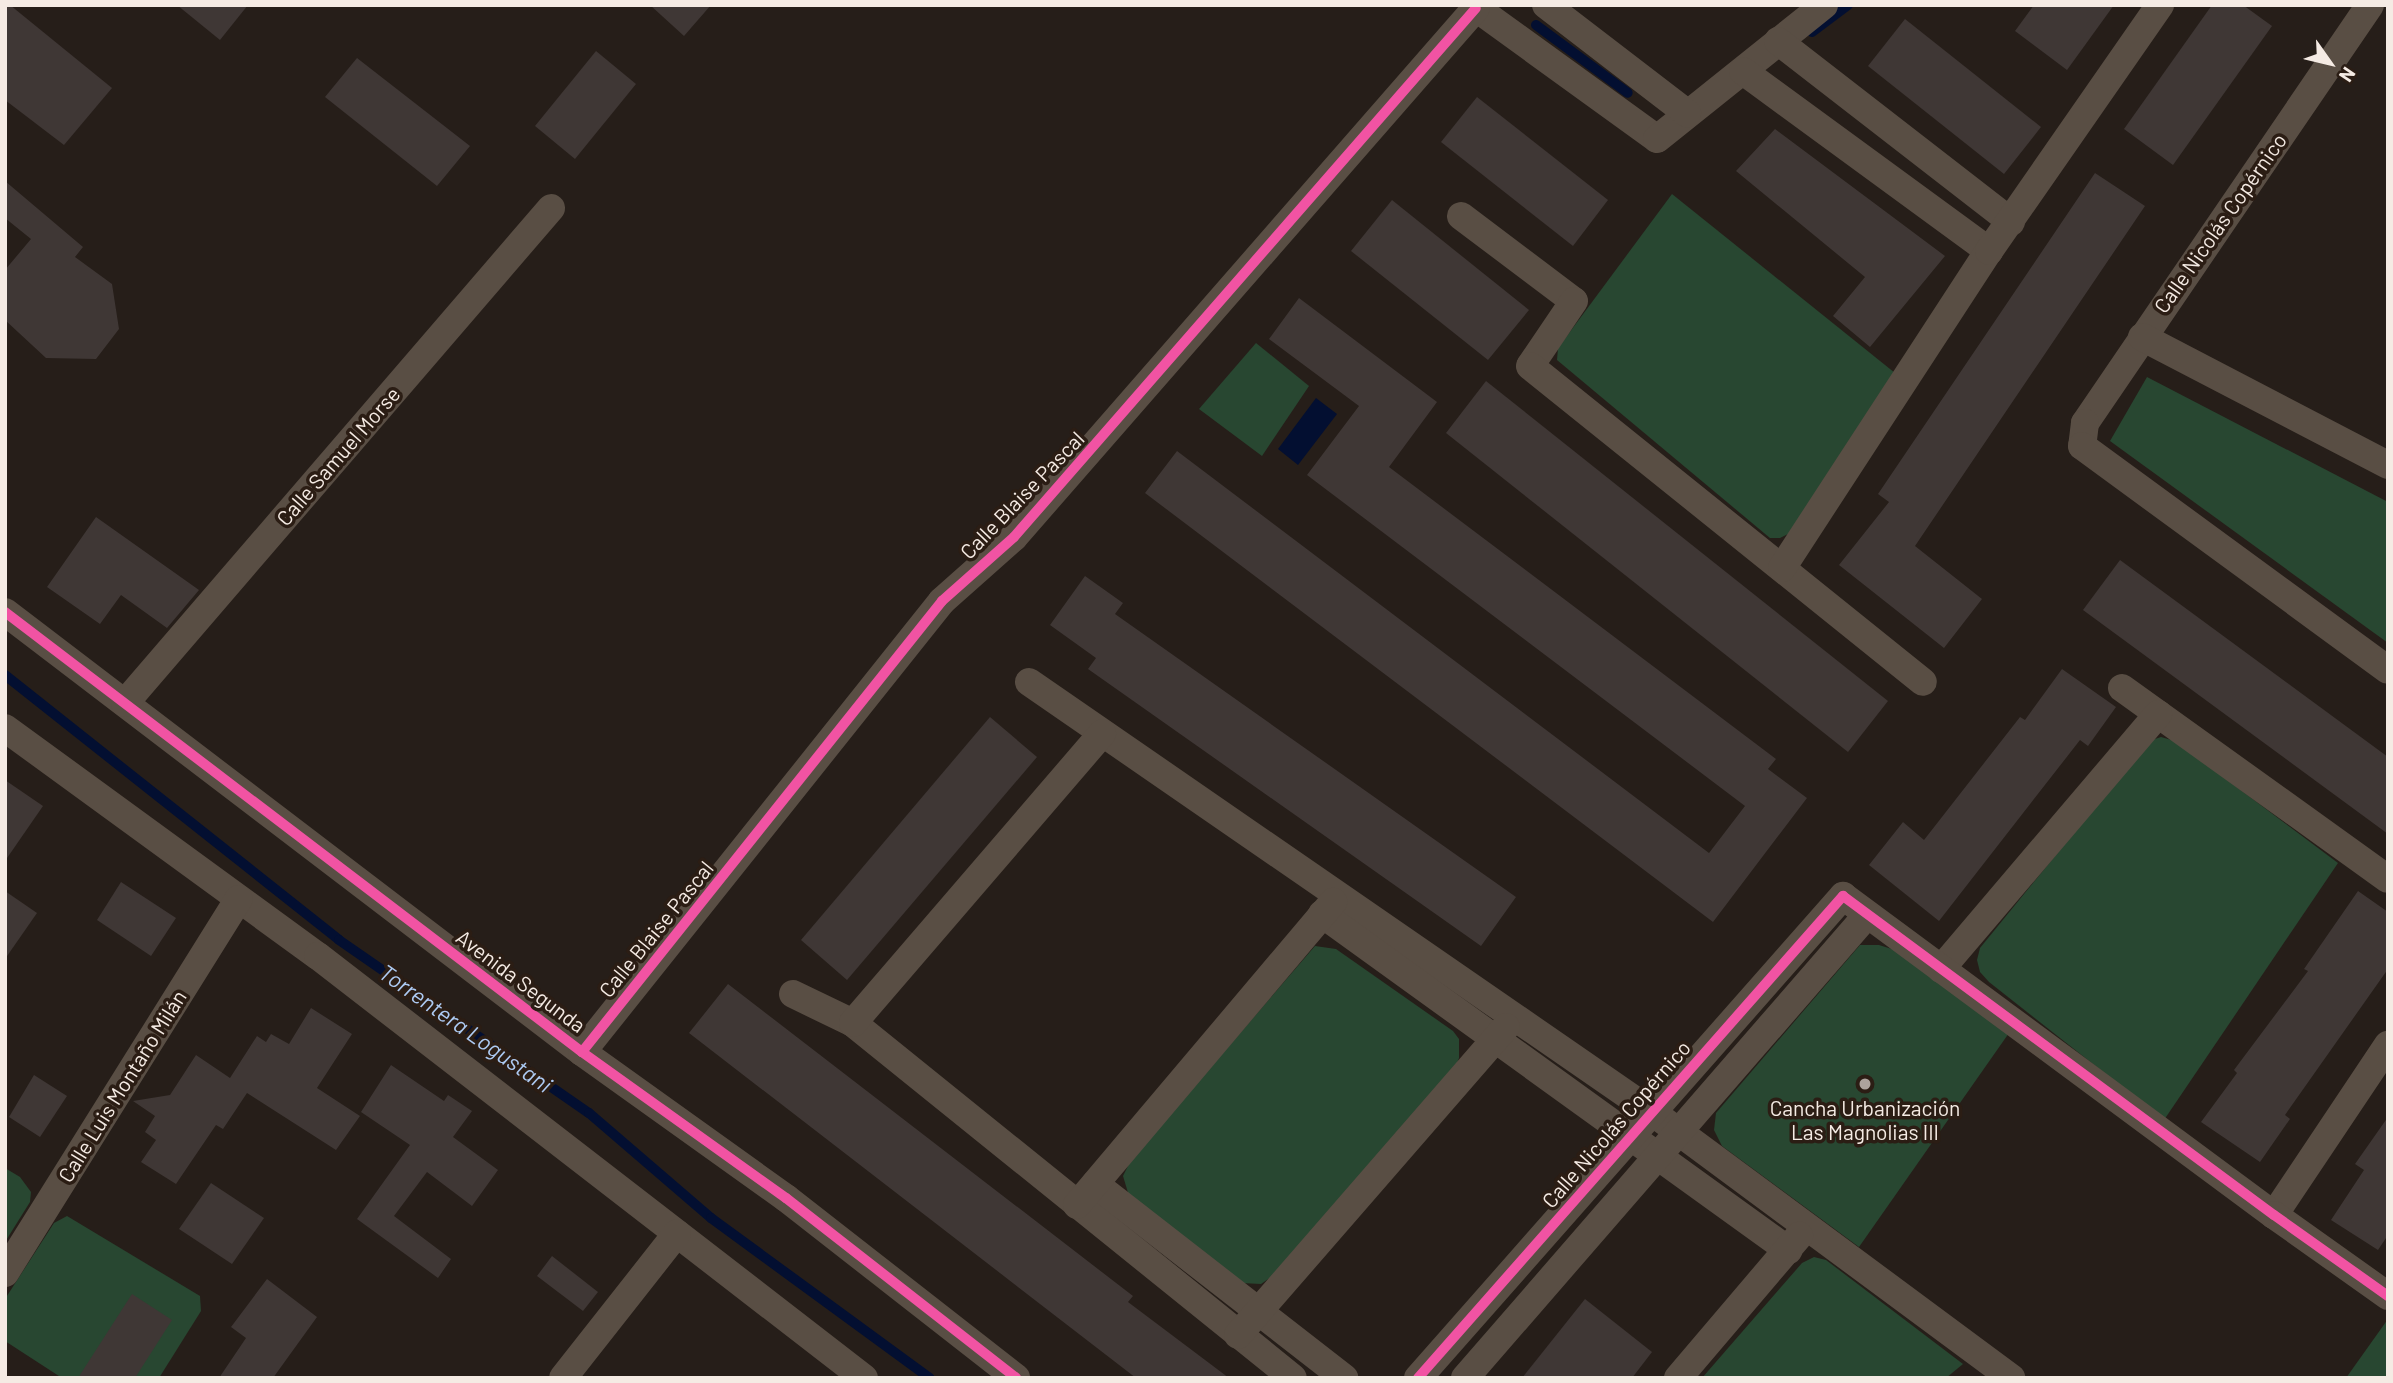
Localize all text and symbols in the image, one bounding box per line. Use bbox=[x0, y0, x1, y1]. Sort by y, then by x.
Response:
north arrow bbox=[2295, 28, 2365, 98]
text: N bbox=[2335, 63, 2361, 87]
street label: Calle Nicolás Copérnico bbox=[2148, 128, 2292, 318]
street label: Calle Samuel Morse bbox=[271, 382, 405, 530]
street label: Calle Blaise Pascal bbox=[955, 426, 1089, 564]
street label: Calle Blaise Pascal bbox=[593, 856, 719, 1002]
street label: Avenida Segunda bbox=[451, 924, 591, 1038]
water label: Torrentera Logustani bbox=[374, 958, 558, 1098]
street label: Calle Luis Montaño Milán bbox=[53, 985, 191, 1187]
street label: Calle Nicolás Copérnico bbox=[1536, 1035, 1696, 1213]
marker: Cancha Urbanización Las Magnolias III bbox=[1857, 1076, 1873, 1092]
place label: Cancha Urbanización Las Magnolias III bbox=[1770, 1095, 1960, 1145]

